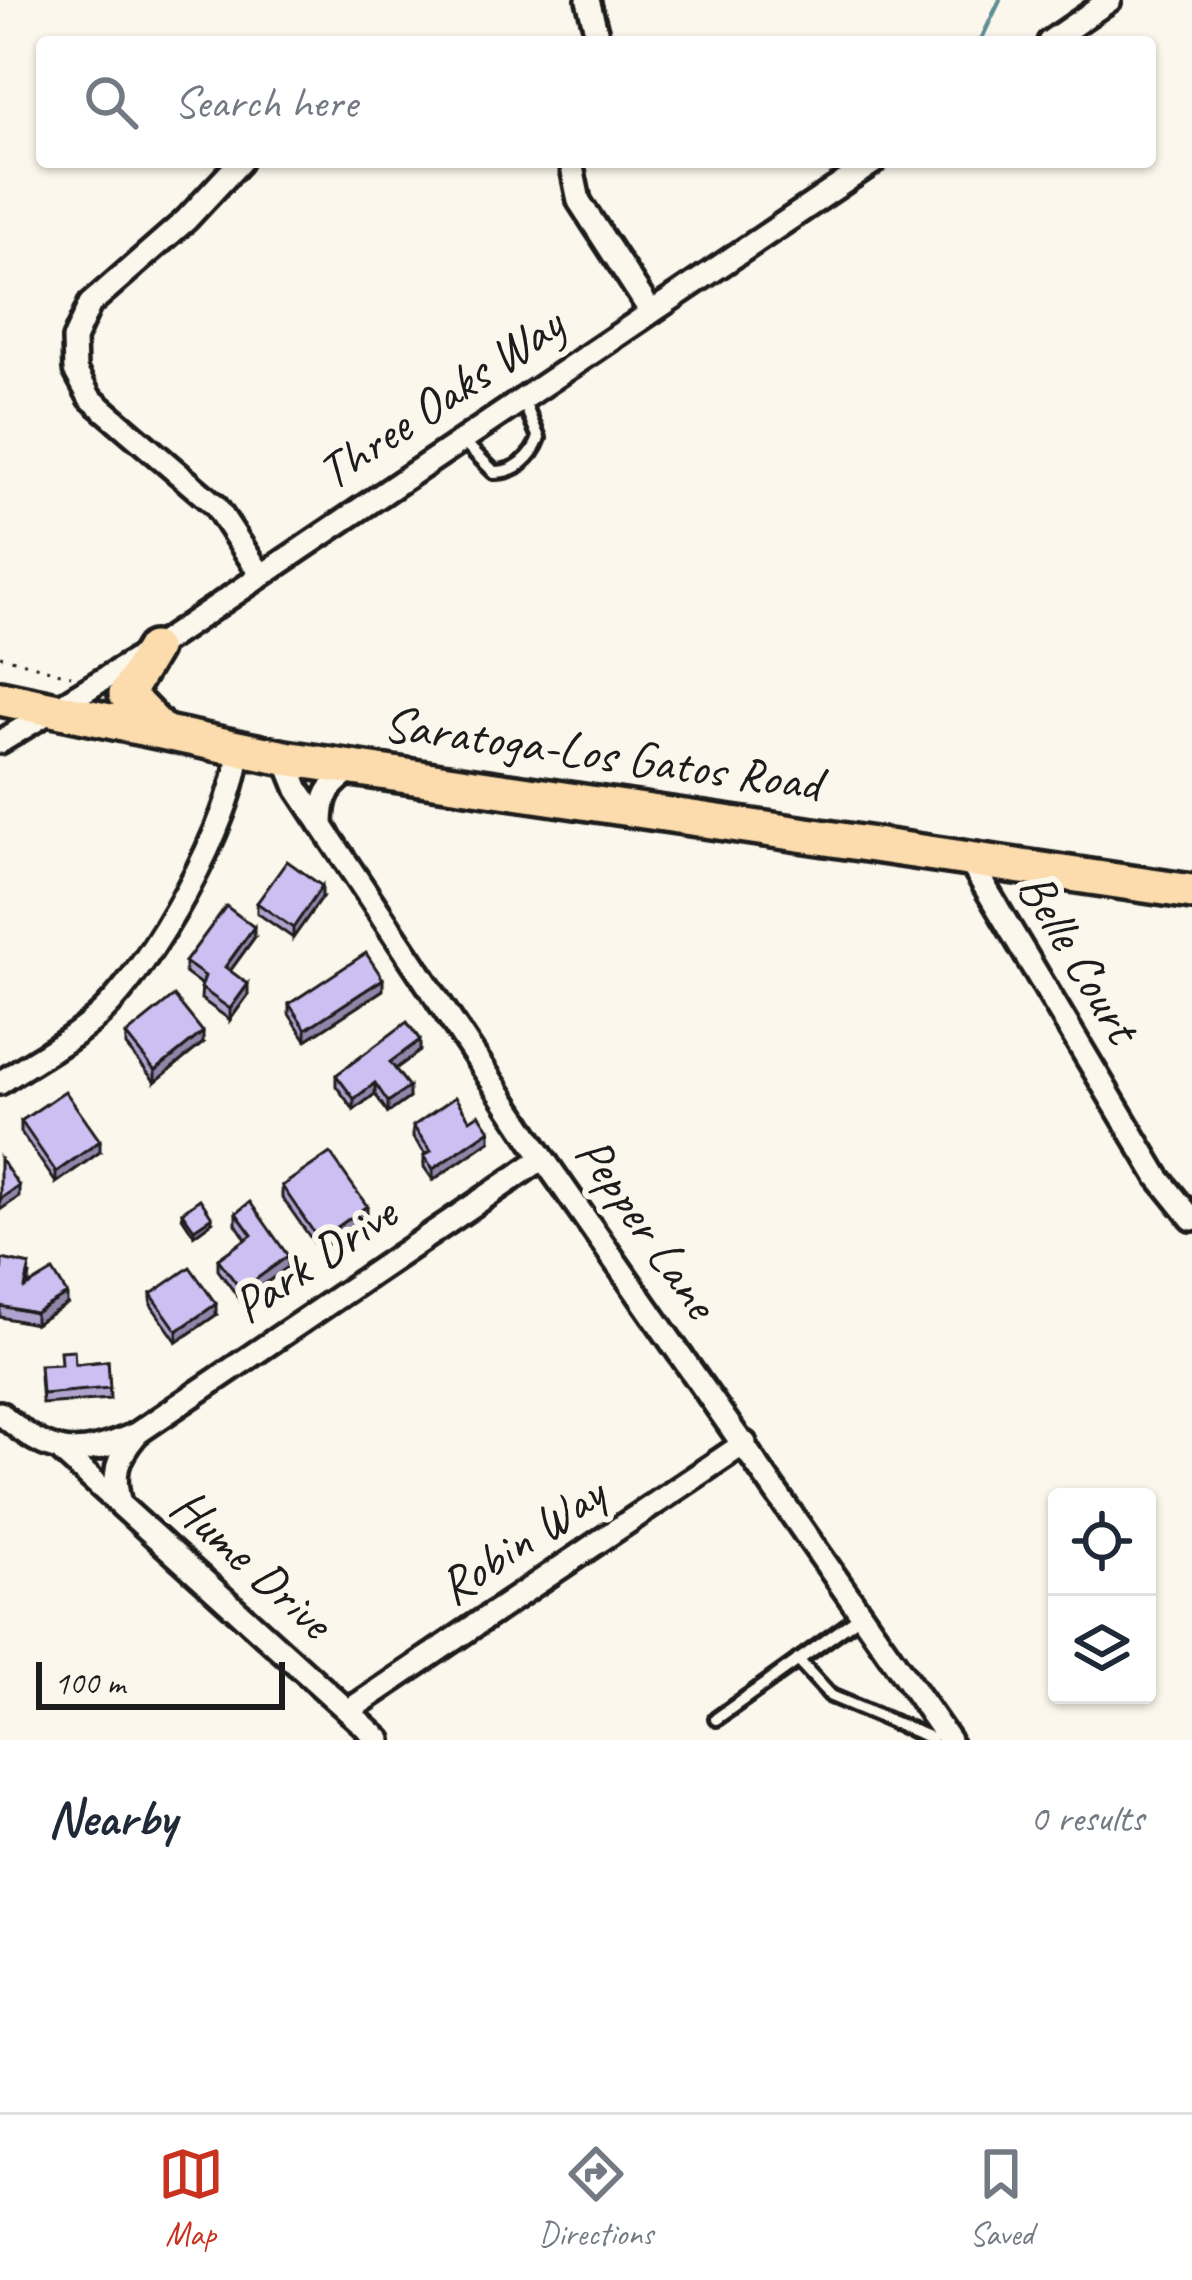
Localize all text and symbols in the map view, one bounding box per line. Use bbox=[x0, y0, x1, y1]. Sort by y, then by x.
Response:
search box bbox=[36, 36, 1156, 168]
icon: search bbox=[78, 69, 144, 135]
text: Search here bbox=[174, 74, 357, 131]
street label: Three Oaks Way bbox=[305, 290, 578, 504]
street label: Saratoga-Los Gatos Road bbox=[379, 691, 831, 816]
street label: Belle Court bbox=[1004, 861, 1157, 1058]
street label: Pepper Lane bbox=[561, 1124, 735, 1333]
street label: Park Drive bbox=[220, 1179, 411, 1337]
street label: Robin Way bbox=[426, 1459, 620, 1619]
street label: Hume Drive bbox=[158, 1474, 349, 1655]
map controls bbox=[1048, 1488, 1156, 1704]
button: locate bbox=[1048, 1488, 1156, 1596]
button: layers bbox=[1048, 1596, 1156, 1704]
scale bar bbox=[36, 1656, 285, 1709]
text: 100 m bbox=[54, 1662, 125, 1704]
text: Nearby bbox=[48, 1786, 176, 1850]
text: 0 results bbox=[1030, 1794, 1144, 1843]
tab: Map bbox=[158, 2141, 224, 2255]
tab: Directions bbox=[539, 2141, 653, 2255]
tab: Saved bbox=[968, 2141, 1034, 2255]

